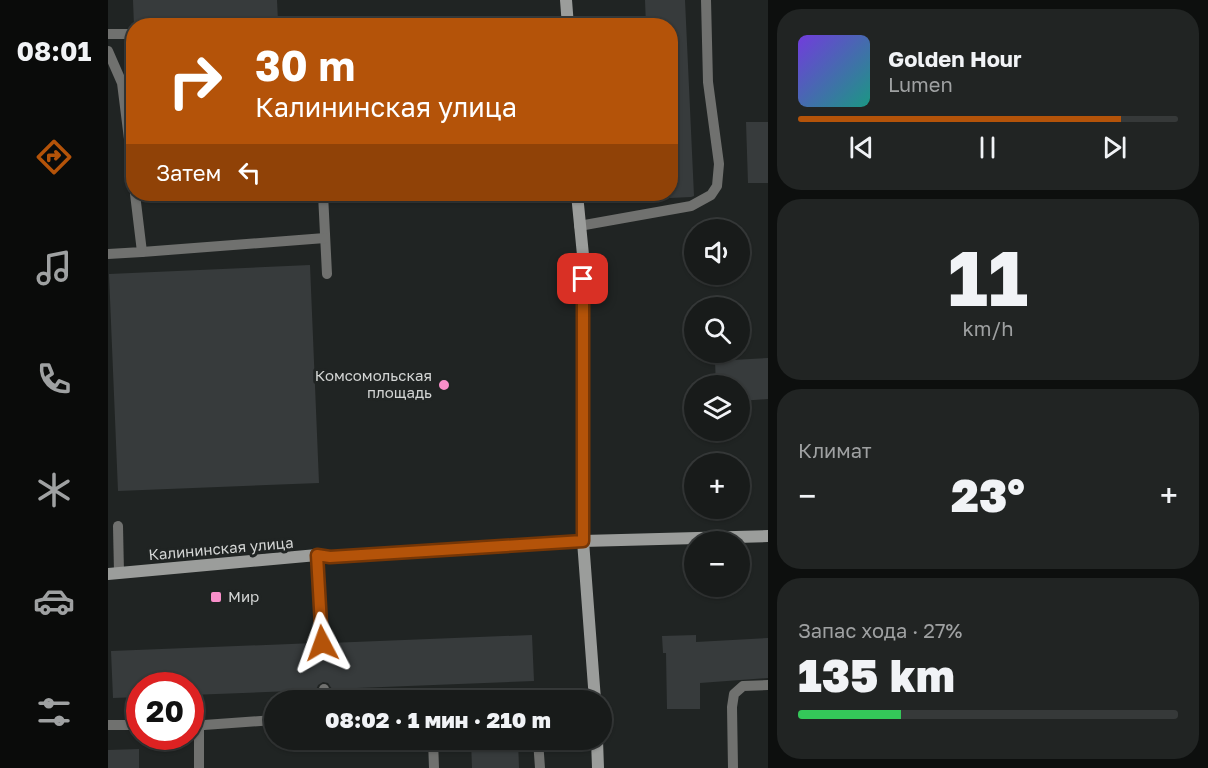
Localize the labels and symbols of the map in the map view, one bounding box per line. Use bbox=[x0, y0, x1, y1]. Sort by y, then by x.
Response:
pin bbox=[557, 253, 608, 304]
place label: Комсомольская площадь bbox=[315, 366, 432, 401]
marker: Комсомольская площадь bbox=[437, 378, 451, 392]
street label: Калининская улица bbox=[148, 533, 294, 563]
place label: Мир bbox=[228, 587, 259, 605]
marker: Мир bbox=[209, 590, 223, 604]
position arrow bbox=[290, 611, 354, 675]
speed limit sign: 20 bbox=[126, 672, 204, 750]

